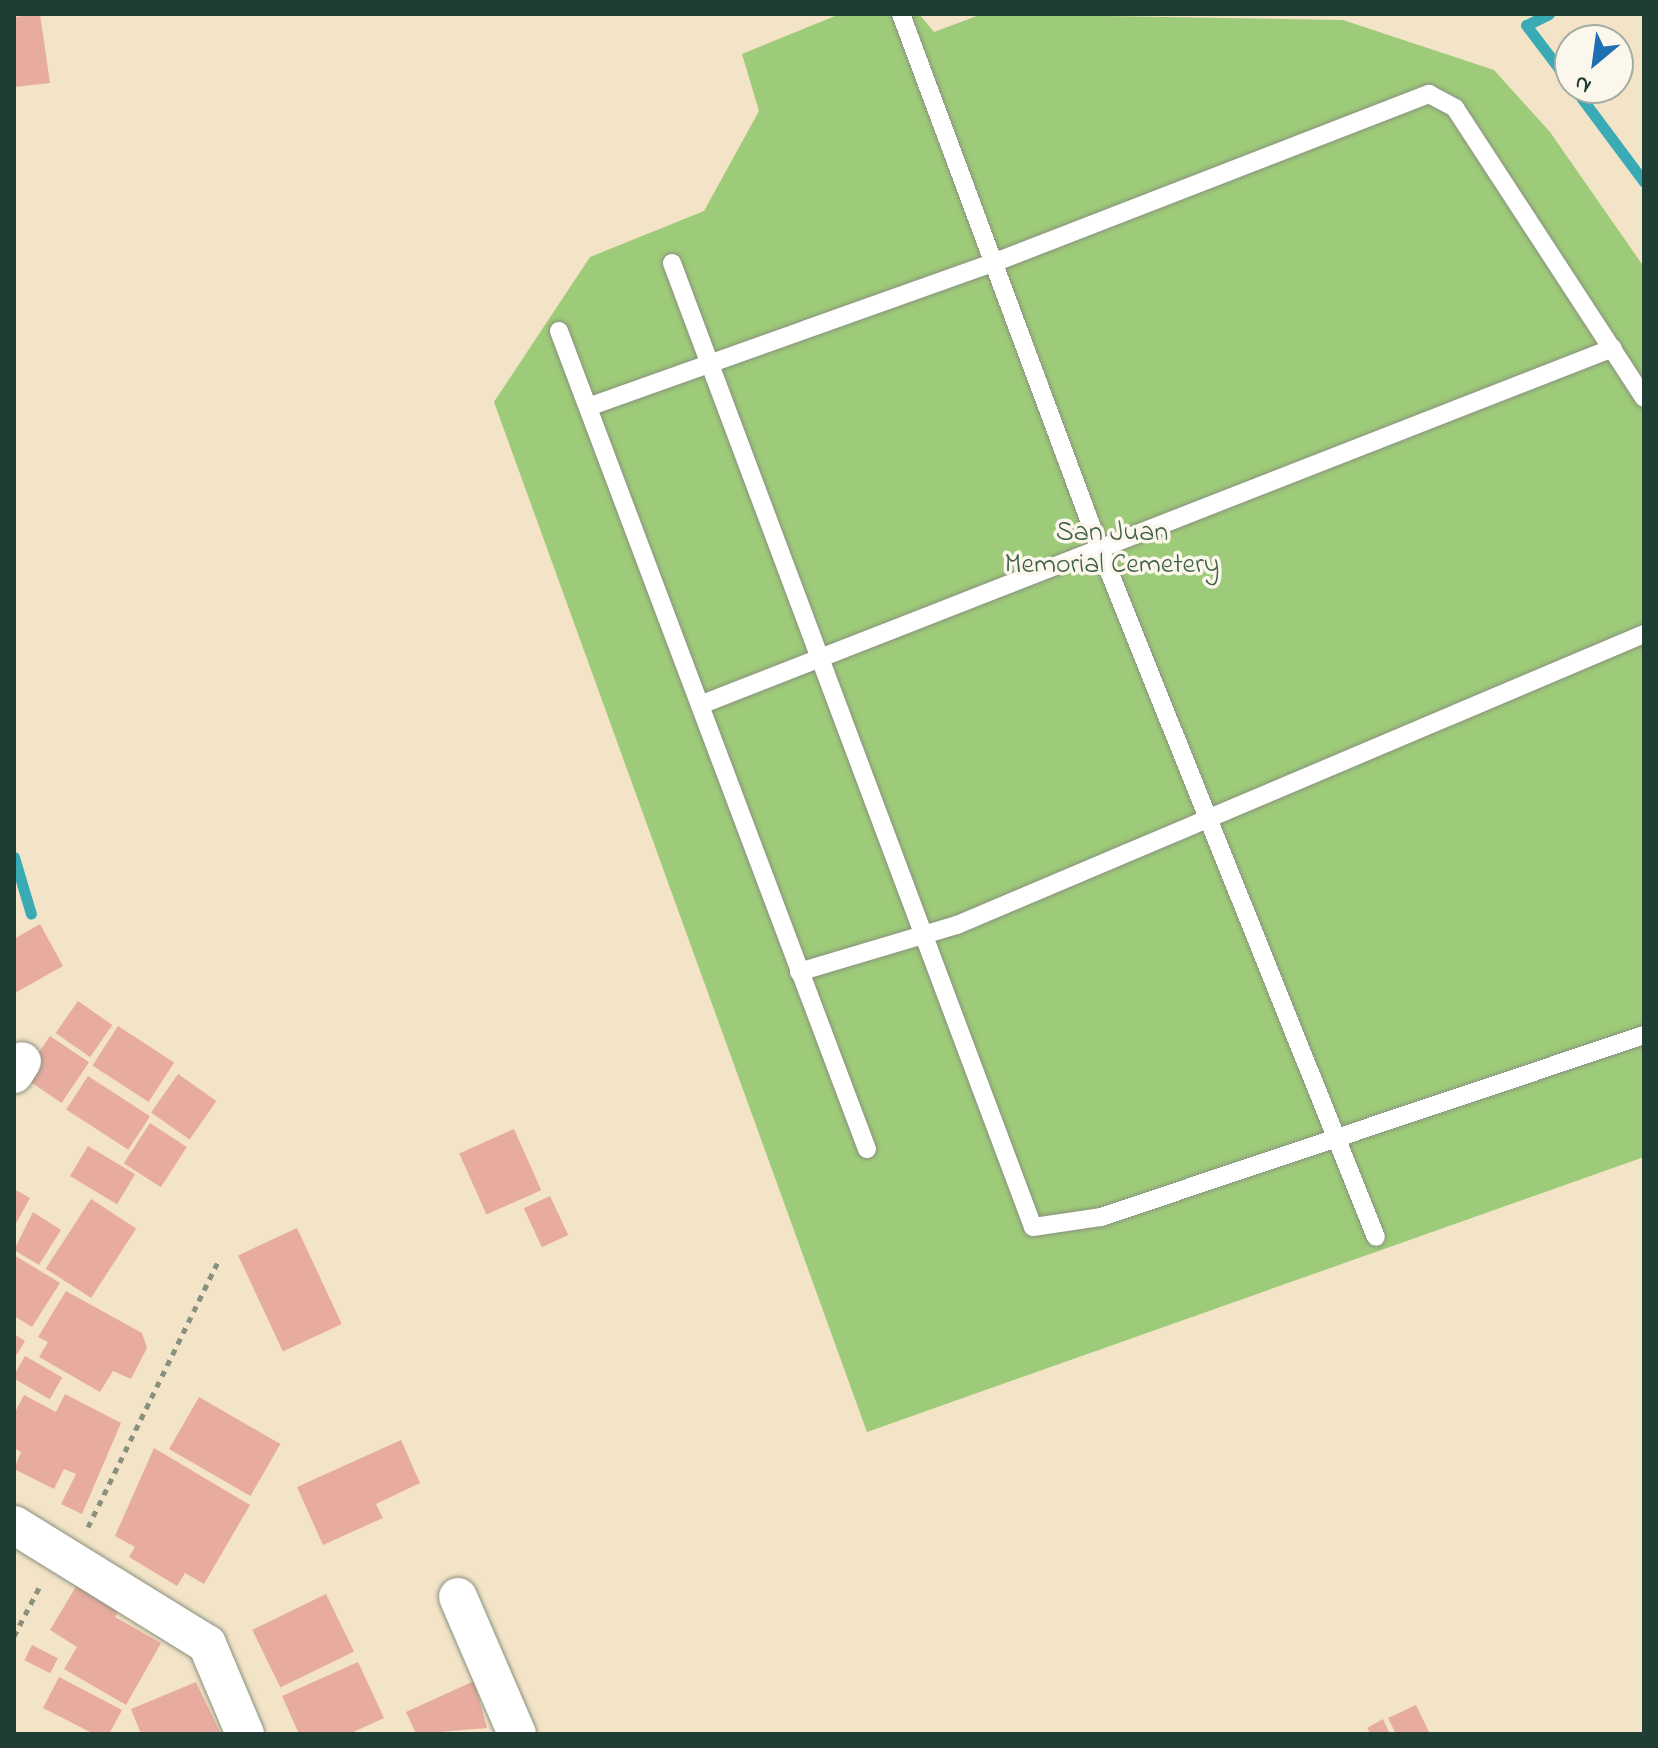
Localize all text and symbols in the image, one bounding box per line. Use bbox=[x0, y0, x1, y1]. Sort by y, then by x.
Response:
north arrow bbox=[1554, 24, 1634, 104]
text: N bbox=[1569, 66, 1598, 101]
park label: San Juan Memorial Cemetery bbox=[1005, 517, 1219, 583]

